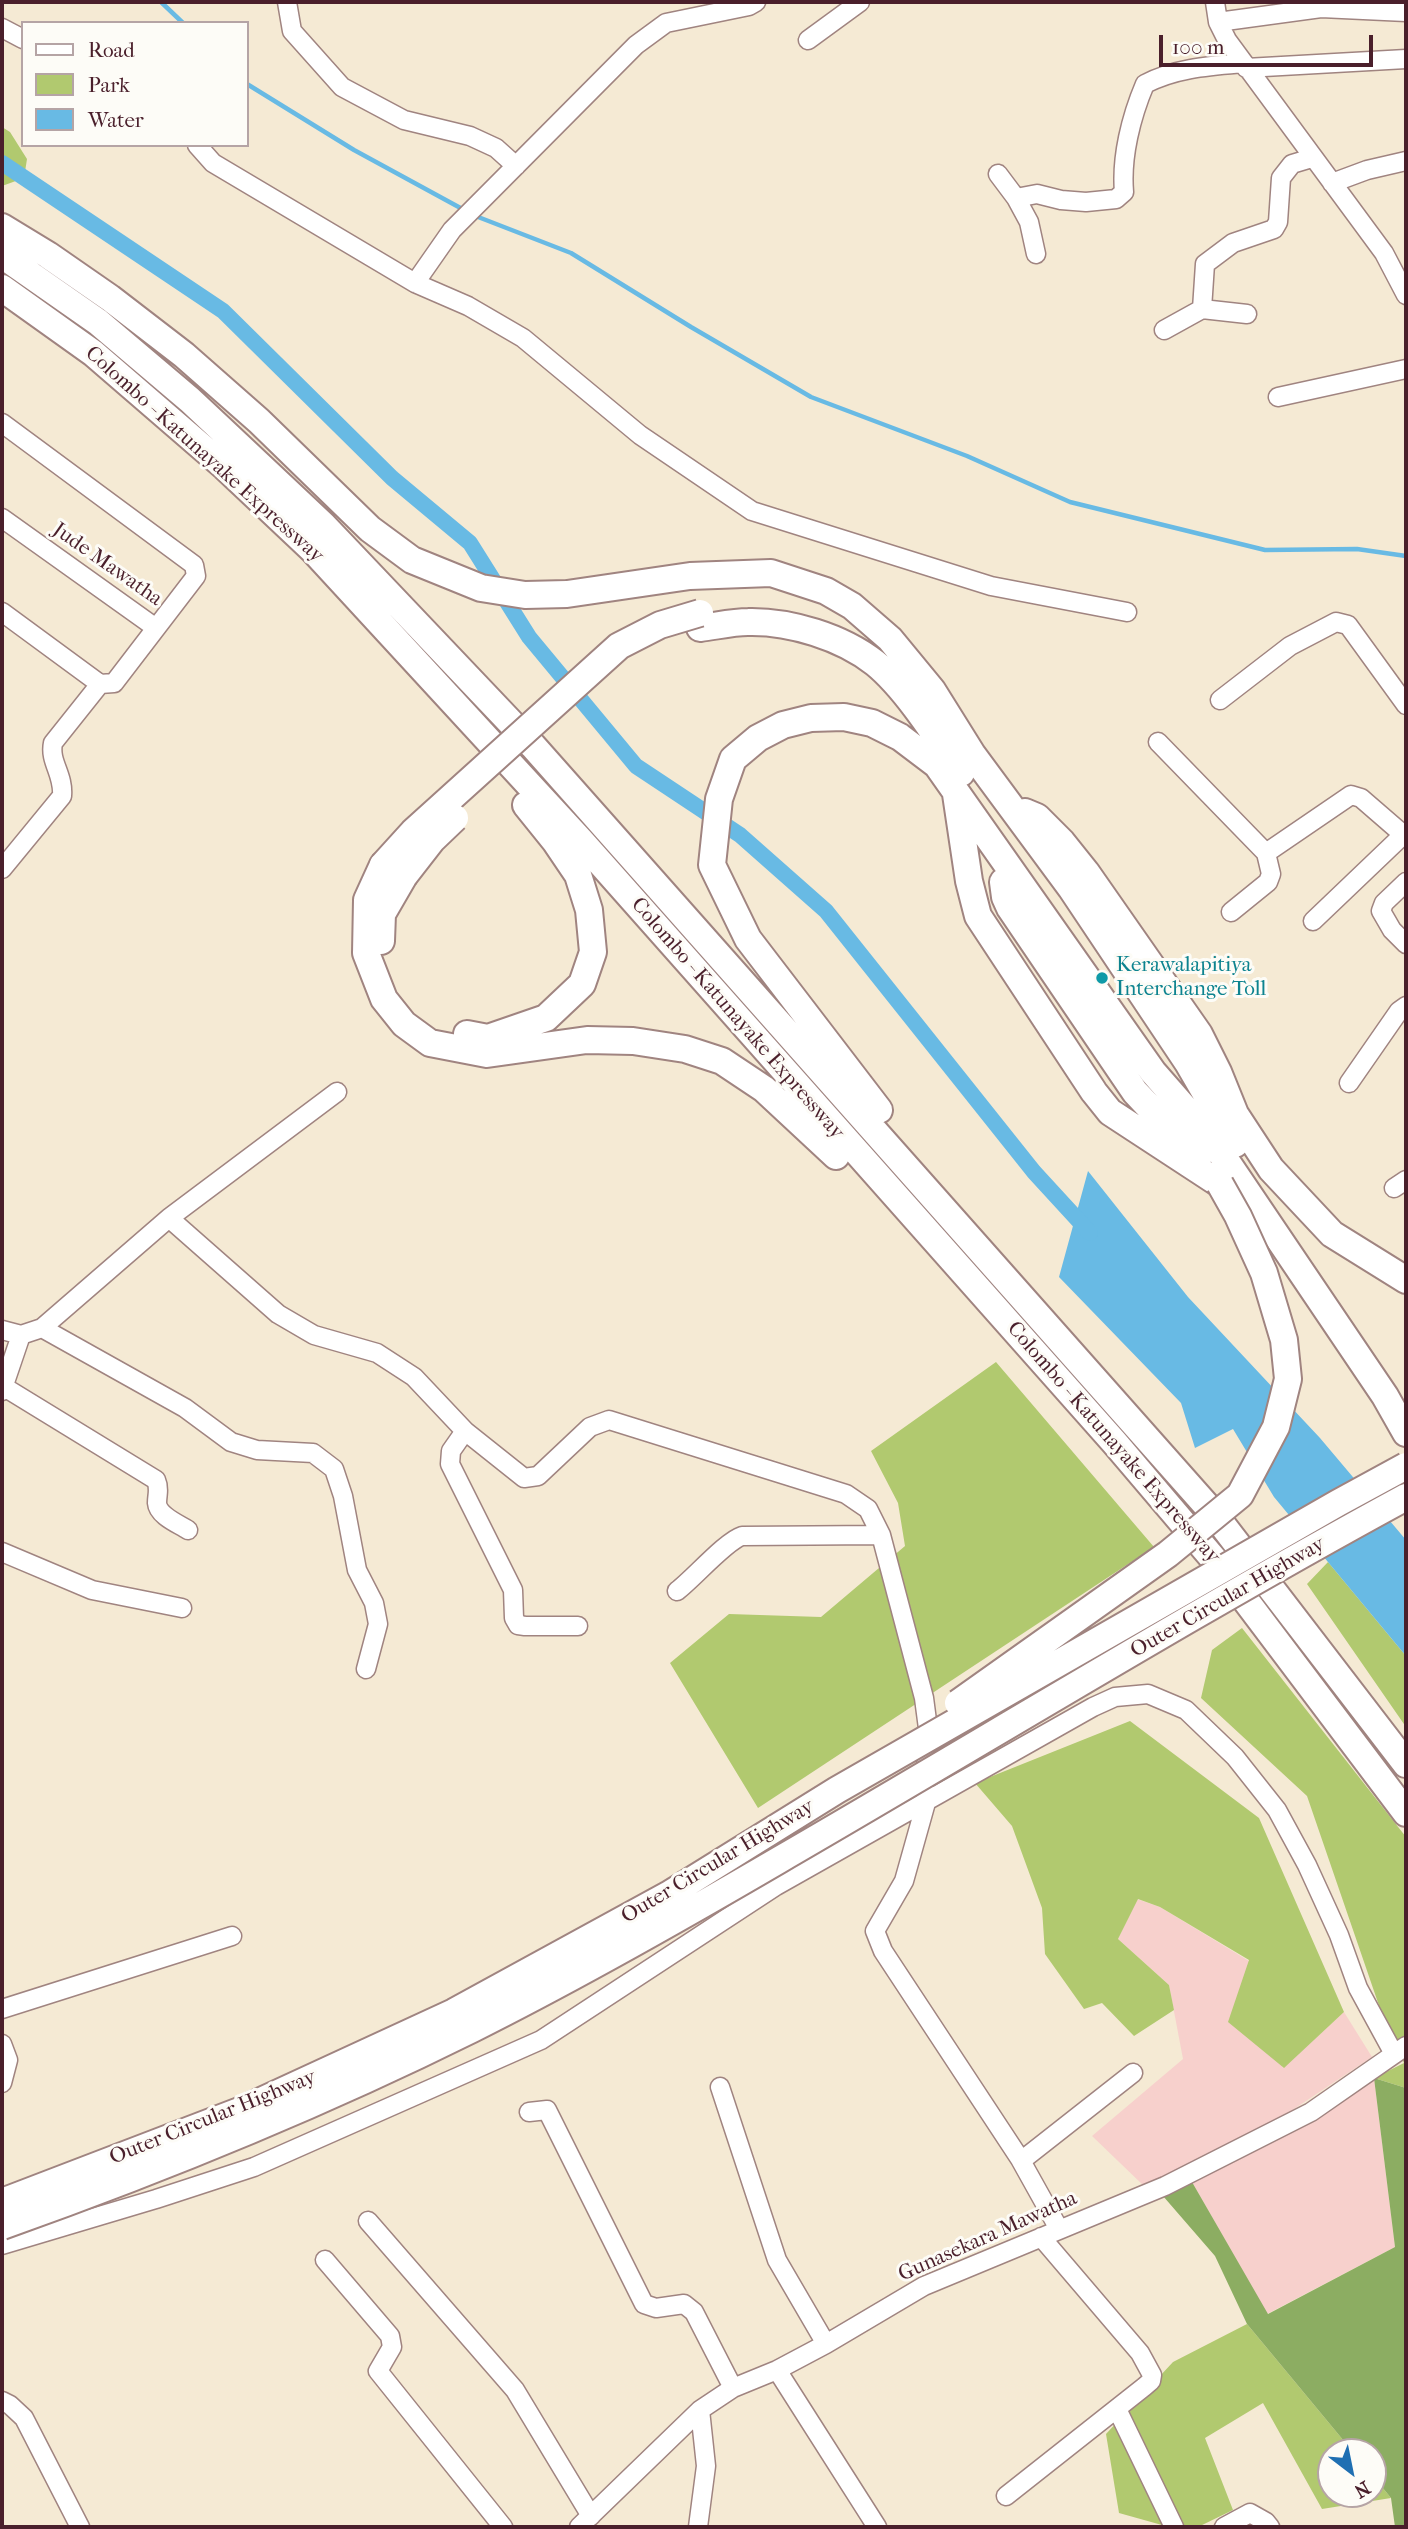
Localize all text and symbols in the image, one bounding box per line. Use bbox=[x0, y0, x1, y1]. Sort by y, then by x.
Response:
legend bbox=[21, 21, 248, 147]
scale bar bbox=[1163, 21, 1376, 65]
text: 100 m bbox=[1172, 35, 1225, 59]
text: Road bbox=[88, 38, 135, 62]
text: Park bbox=[88, 73, 130, 97]
text: Water bbox=[88, 108, 144, 132]
street label: Colombo - Katunayake Expressway bbox=[80, 341, 328, 569]
street label: Jude Mawatha bbox=[47, 518, 167, 612]
street label: Colombo - Katunayake Expressway bbox=[625, 893, 849, 1145]
place label: Kerawalapitiya Interchange Toll bbox=[1116, 953, 1266, 1003]
marker: Kerawalapitiya Interchange Toll bbox=[1094, 970, 1110, 986]
street label: Colombo - Katunayake Expressway bbox=[1001, 1317, 1225, 1569]
street label: Outer Circular Highway bbox=[1126, 1532, 1330, 1664]
street label: Outer Circular Highway bbox=[617, 1794, 819, 1930]
street label: Outer Circular Highway bbox=[106, 2065, 320, 2171]
street label: Gunasekara Mawatha bbox=[895, 2186, 1081, 2288]
north arrow bbox=[1317, 2438, 1387, 2508]
text: N bbox=[1350, 2476, 1374, 2502]

